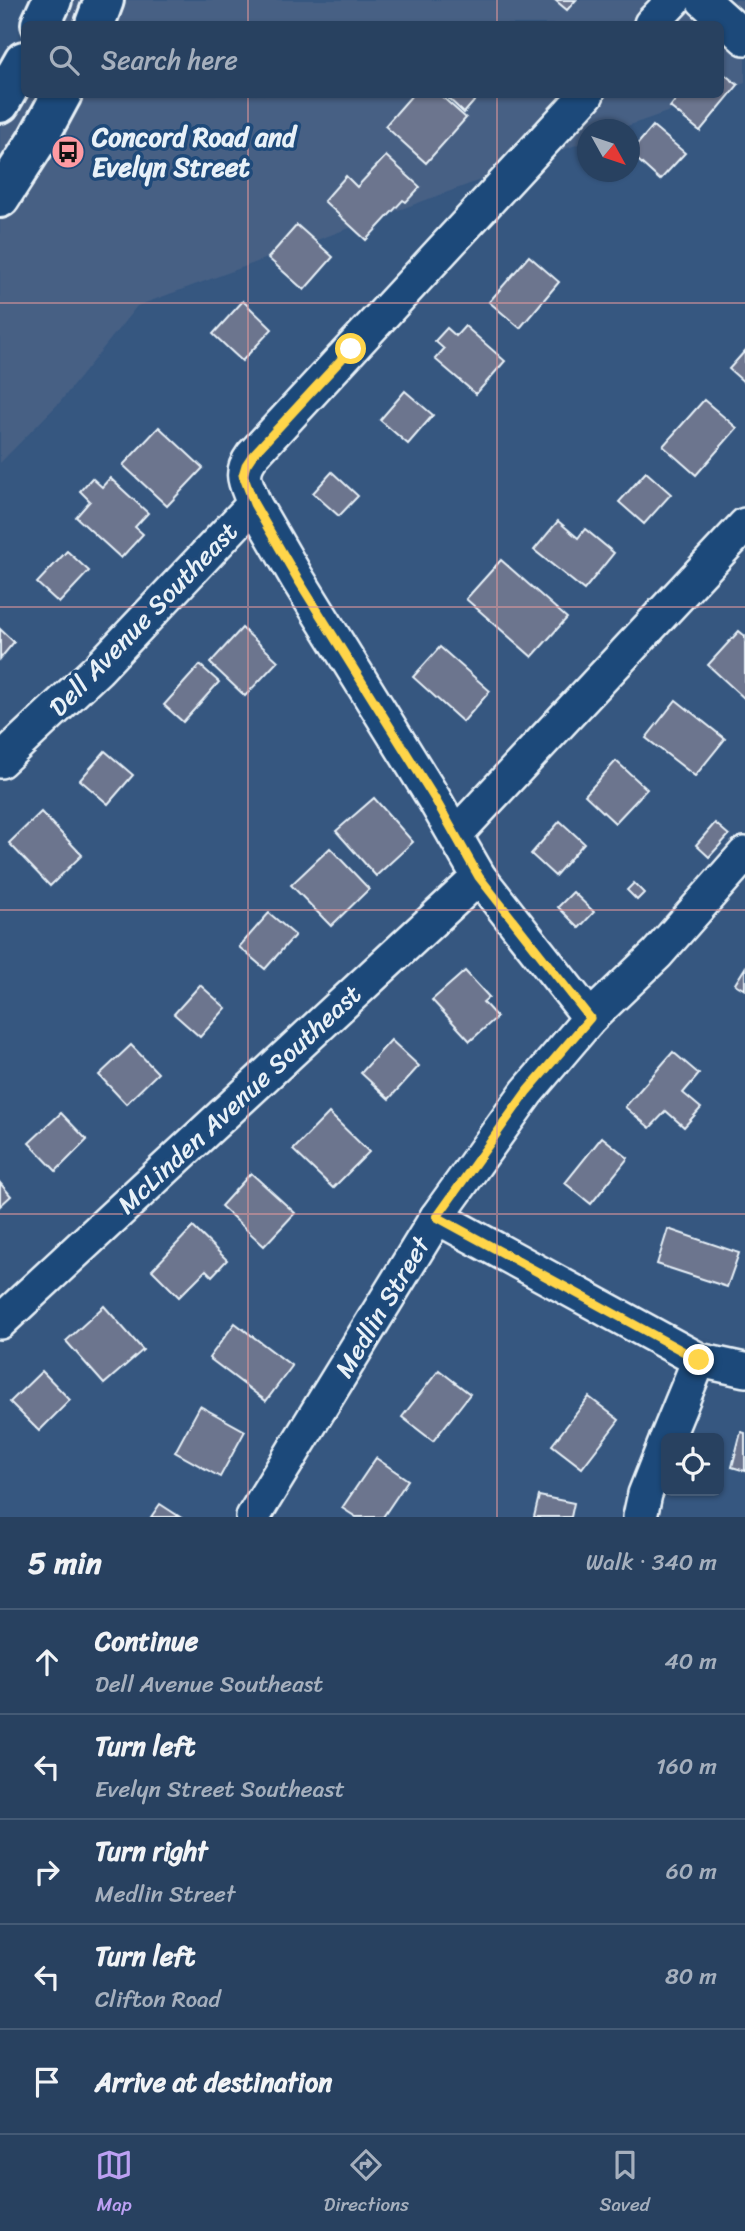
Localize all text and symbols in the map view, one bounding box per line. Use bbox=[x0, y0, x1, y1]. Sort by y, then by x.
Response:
search box bbox=[21, 21, 724, 98]
text: Search here bbox=[101, 37, 238, 83]
icon: search bbox=[45, 41, 83, 79]
place label: Concord Road and Evelyn Street bbox=[91, 114, 298, 190]
north arrow bbox=[577, 119, 640, 182]
bus stop icon: Concord Road and Evelyn Street bbox=[49, 133, 87, 171]
route start bbox=[335, 333, 366, 364]
street label: Dell Avenue Southeast bbox=[37, 510, 249, 728]
street label: McLinden Avenue Southeast bbox=[106, 972, 372, 1226]
street label: Medlin Street bbox=[321, 1226, 443, 1387]
route end bbox=[683, 1344, 714, 1375]
map controls bbox=[661, 1433, 724, 1496]
button: locate bbox=[661, 1433, 724, 1496]
text: 5 min bbox=[28, 1536, 102, 1590]
text: Walk · 340 m bbox=[586, 1542, 717, 1583]
text: Continue bbox=[95, 1618, 198, 1664]
text: 40 m bbox=[664, 1641, 717, 1682]
icon: ahead bbox=[28, 1643, 66, 1681]
text: Dell Avenue Southeast bbox=[95, 1664, 323, 1705]
text: Turn left bbox=[95, 1723, 195, 1769]
text: 160 m bbox=[656, 1746, 717, 1787]
icon: left bbox=[28, 1748, 66, 1786]
text: Evelyn Street Southeast bbox=[95, 1769, 345, 1810]
text: Turn right bbox=[95, 1828, 208, 1874]
text: 60 m bbox=[666, 1851, 717, 1892]
icon: right bbox=[28, 1853, 66, 1891]
text: Medlin Street bbox=[95, 1874, 235, 1915]
text: Turn left bbox=[95, 1933, 195, 1979]
text: 80 m bbox=[665, 1956, 717, 1997]
icon: left bbox=[28, 1958, 66, 1996]
text: Clifton Road bbox=[95, 1979, 221, 2020]
text: Arrive at destination bbox=[95, 2059, 332, 2105]
icon: arrive bbox=[28, 2063, 66, 2101]
tab: Map bbox=[95, 2146, 133, 2221]
tab: Directions bbox=[324, 2146, 409, 2221]
tab: Saved bbox=[600, 2146, 650, 2221]

